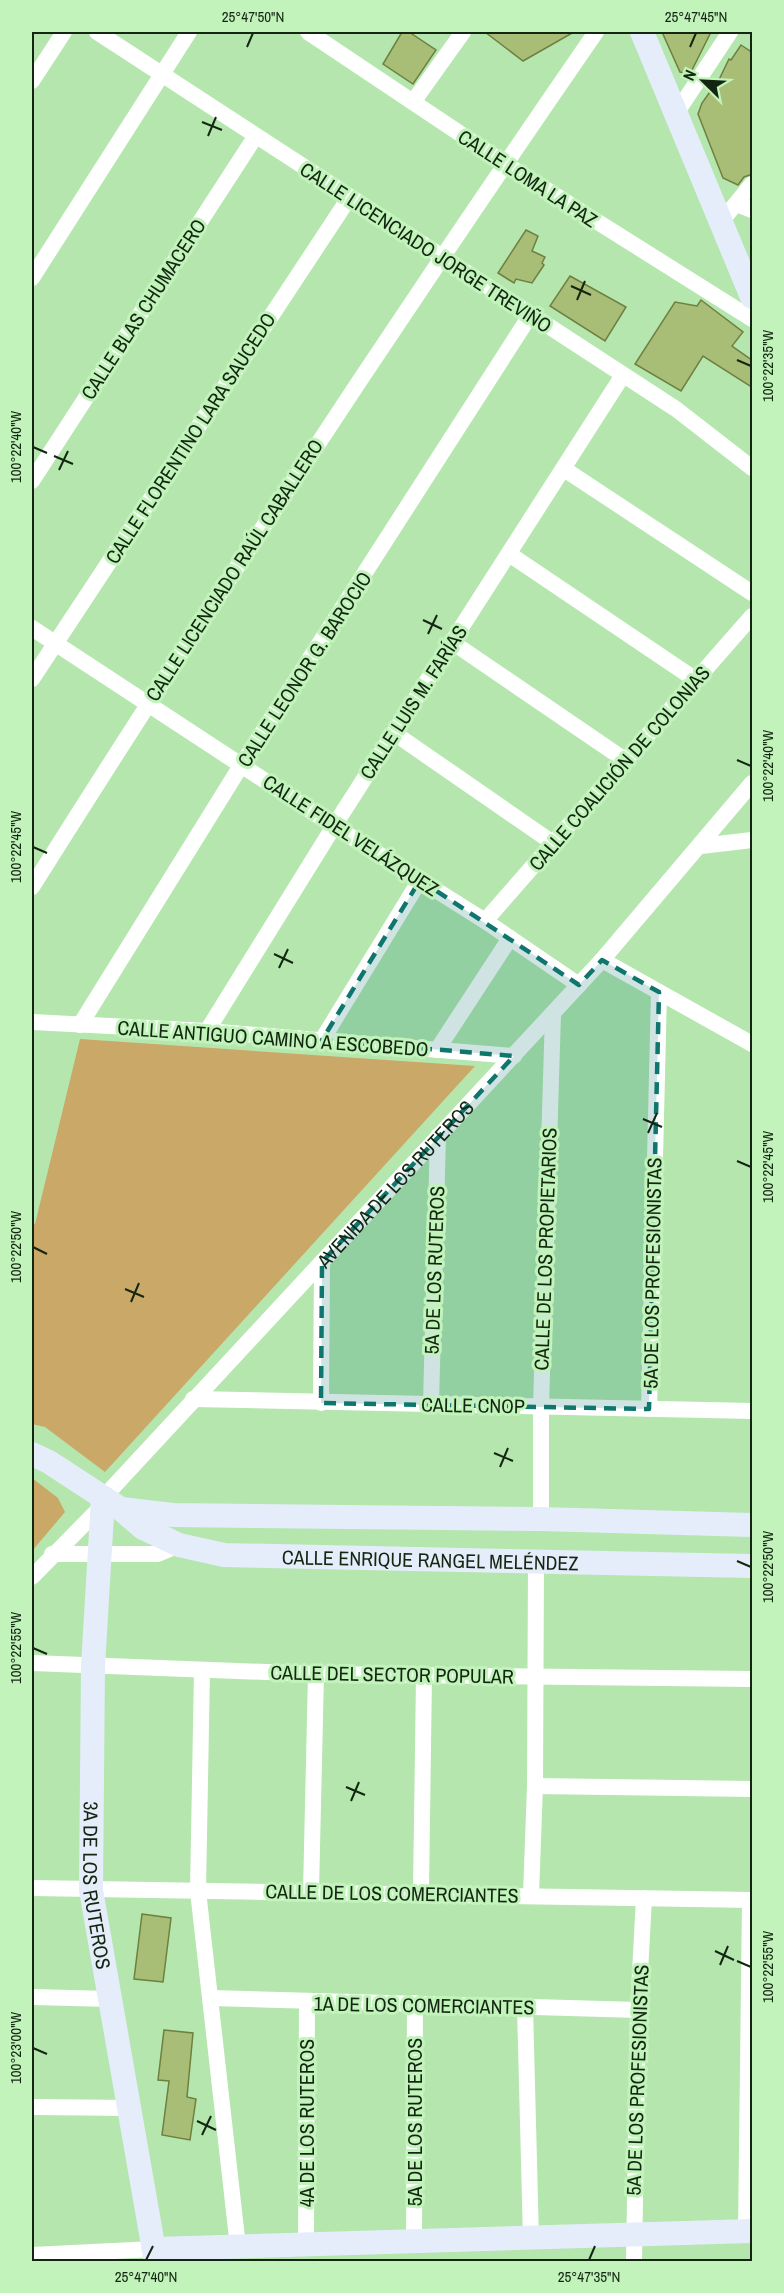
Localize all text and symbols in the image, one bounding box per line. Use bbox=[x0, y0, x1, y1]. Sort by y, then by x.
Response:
text: 25°47'50"N bbox=[222, 6, 284, 27]
text: 25°47'45"N bbox=[665, 6, 727, 27]
north arrow bbox=[673, 51, 733, 111]
text: N bbox=[677, 66, 701, 84]
street label: CALLE LOMA LA PAZ bbox=[453, 123, 603, 233]
street label: CALLE LICENCIADO JORGE TREVIÑO bbox=[295, 155, 557, 339]
street label: CALLE BLAS CHUMACERO bbox=[74, 213, 212, 405]
street label: CALLE FLORENTINO LARA SAUCEDO bbox=[99, 307, 281, 569]
text: 100°22'35"W bbox=[757, 330, 778, 402]
text: 100°22'40"W bbox=[5, 411, 26, 483]
street label: CALLE LICENCIADO RAÚL CABALLERO bbox=[139, 434, 329, 706]
street label: CALLE LEONOR G. BAROCIO bbox=[231, 566, 377, 772]
street label: CALLE LUIS M. FARÍAS bbox=[353, 620, 473, 784]
street label: CALLE COALICIÓN DE COLONIAS bbox=[522, 660, 716, 876]
text: 100°22'40"W bbox=[757, 730, 778, 802]
street label: CALLE FIDEL VELÁZQUEZ bbox=[258, 768, 444, 902]
text: 100°22'45"W bbox=[5, 811, 26, 883]
street label: CALLE ANTIGUO CAMINO A ESCOBEDO bbox=[117, 1014, 429, 1062]
street label: AVENIDA DE LOS RUTEROS bbox=[310, 1094, 479, 1274]
street label: CALLE DE LOS PROPIETARIOS bbox=[527, 1127, 563, 1371]
text: 100°22'45"W bbox=[757, 1131, 778, 1203]
street label: 5A DE LOS PROFESIONISTAS bbox=[636, 1157, 668, 1389]
street label: 5A DE LOS RUTEROS bbox=[418, 1185, 450, 1355]
text: 100°22'50"W bbox=[5, 1211, 26, 1283]
street label: CALLE CNOP bbox=[421, 1391, 525, 1419]
text: 100°22'50"W bbox=[757, 1531, 778, 1603]
street label: CALLE ENRIQUE RANGEL MELÉNDEZ bbox=[282, 1543, 579, 1576]
text: 100°22'55"W bbox=[5, 1612, 26, 1684]
street label: CALLE DEL SECTOR POPULAR bbox=[270, 1658, 514, 1690]
street label: 3A DE LOS RUTEROS bbox=[78, 1801, 118, 1971]
street label: CALLE DE LOS COMERCIANTES bbox=[265, 1877, 519, 1909]
text: 100°22'55"W bbox=[757, 1931, 778, 2003]
street label: 5A DE LOS PROFESIONISTAS bbox=[619, 1964, 655, 2196]
street label: 1A DE LOS COMERCIANTES bbox=[313, 1990, 535, 2020]
text: 100°23'00"W bbox=[5, 2012, 26, 2084]
street label: 5A DE LOS RUTEROS bbox=[401, 2038, 428, 2206]
street label: 4A DE LOS RUTEROS bbox=[293, 2039, 320, 2207]
text: 25°47'40"N bbox=[115, 2266, 177, 2287]
text: 25°47'35"N bbox=[558, 2266, 620, 2287]

